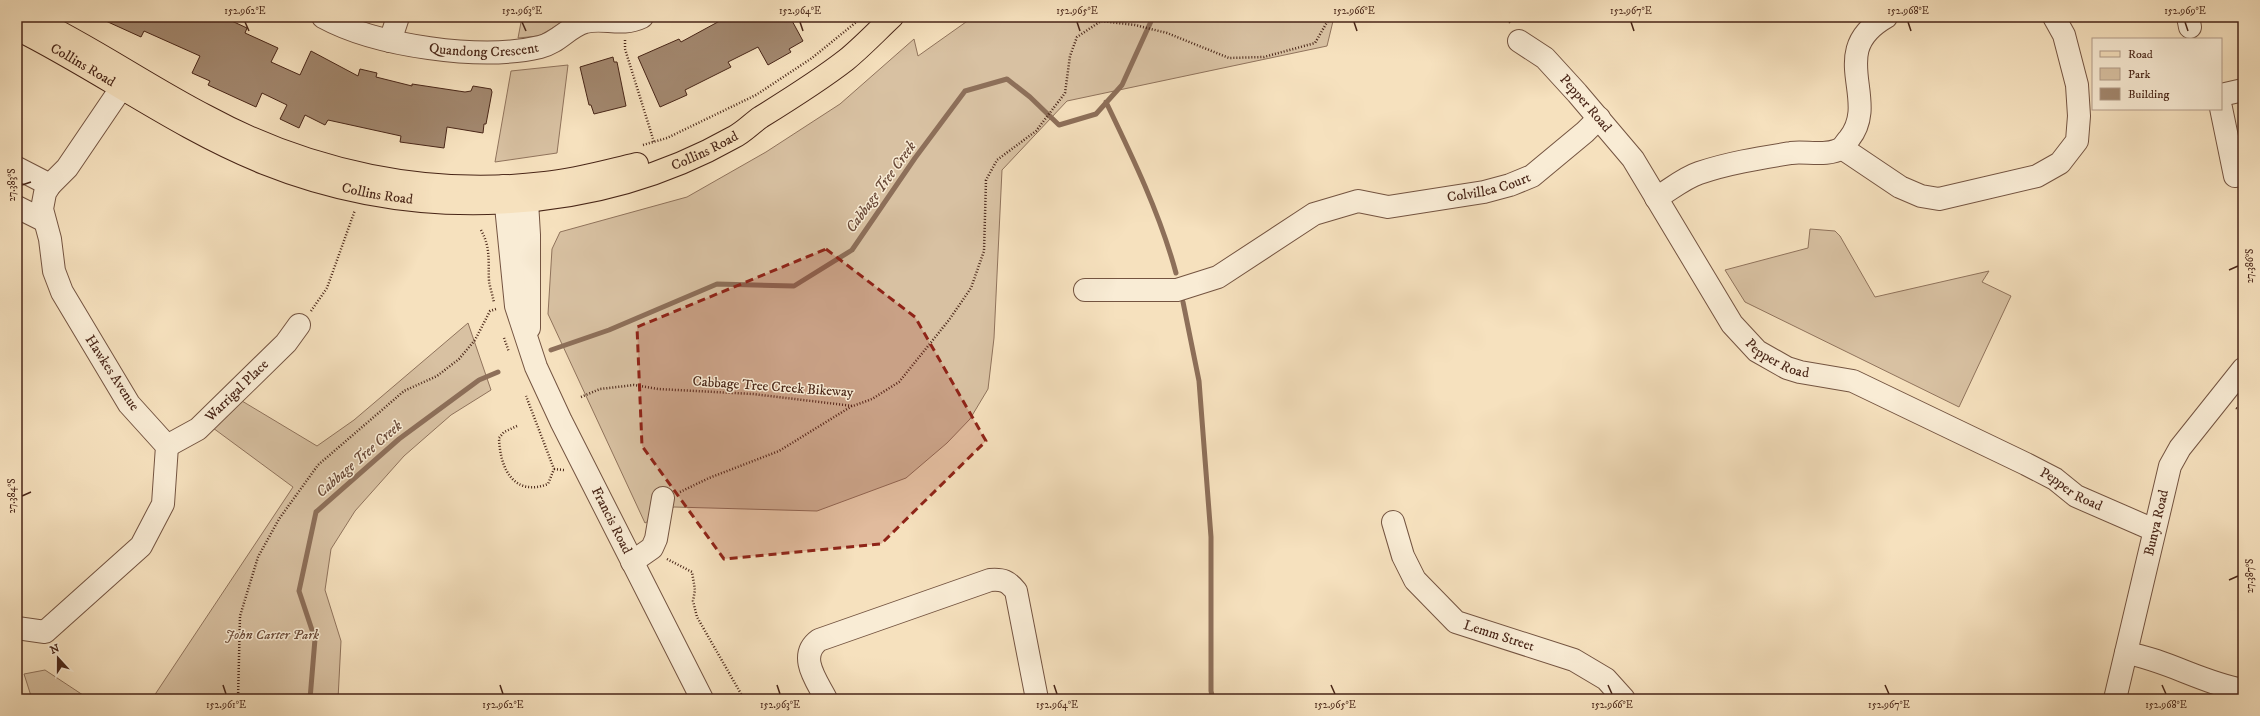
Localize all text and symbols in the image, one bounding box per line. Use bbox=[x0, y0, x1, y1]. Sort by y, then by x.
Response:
text: 152.962°E bbox=[224, 5, 266, 17]
text: 152.963°E bbox=[502, 5, 542, 17]
text: 152.964°E bbox=[779, 5, 821, 17]
text: 152.965°E bbox=[1056, 5, 1098, 17]
text: 152.966°E bbox=[1333, 5, 1375, 17]
text: 152.967°E bbox=[1610, 5, 1652, 17]
text: 152.968°E bbox=[1887, 5, 1929, 17]
text: 152.969°E bbox=[2164, 5, 2206, 17]
street label: Quandong Crescent bbox=[428, 38, 541, 61]
legend bbox=[2092, 38, 2222, 110]
street label: Collins Road bbox=[47, 39, 118, 91]
text: Road bbox=[2128, 47, 2153, 62]
text: Park bbox=[2128, 67, 2150, 82]
street label: Pepper Road bbox=[1556, 71, 1616, 136]
text: Building bbox=[2128, 87, 2169, 102]
street label: Collins Road bbox=[669, 127, 741, 175]
water label: Cabbage Tree Creek bbox=[841, 137, 921, 236]
text: 27.383°S bbox=[6, 168, 18, 202]
street label: Colvillea Court bbox=[1446, 168, 1534, 207]
street label: Collins Road bbox=[340, 179, 414, 209]
text: 27.386°S bbox=[2244, 249, 2256, 283]
street label: Hawkes Avenue bbox=[81, 332, 143, 415]
street label: Pepper Road bbox=[1741, 335, 1810, 382]
street label: Warrigal Place bbox=[201, 356, 273, 427]
street label: Cabbage Tree Creek Bikeway bbox=[692, 372, 854, 402]
water label: Cabbage Tree Creek bbox=[312, 416, 407, 502]
street label: Pepper Road bbox=[2037, 464, 2105, 515]
text: 27.384°S bbox=[6, 478, 18, 514]
street label: Francis Road bbox=[587, 484, 636, 557]
street label: Bunya Road bbox=[2140, 488, 2173, 558]
text: 27.387°S bbox=[2244, 559, 2256, 593]
street label: Lemm Street bbox=[1461, 616, 1537, 656]
park label: John Carter Park bbox=[225, 626, 319, 644]
north arrow bbox=[38, 638, 78, 678]
text: N bbox=[48, 641, 61, 658]
text: 152.961°E bbox=[206, 699, 246, 711]
text: 152.962°E bbox=[482, 699, 524, 711]
text: 152.963°E bbox=[760, 699, 800, 711]
text: 152.964°E bbox=[1036, 699, 1078, 711]
text: 152.965°E bbox=[1314, 699, 1356, 711]
text: 152.966°E bbox=[1591, 699, 1633, 711]
text: 152.967°E bbox=[1868, 699, 1910, 711]
text: 152.968°E bbox=[2145, 699, 2187, 711]

